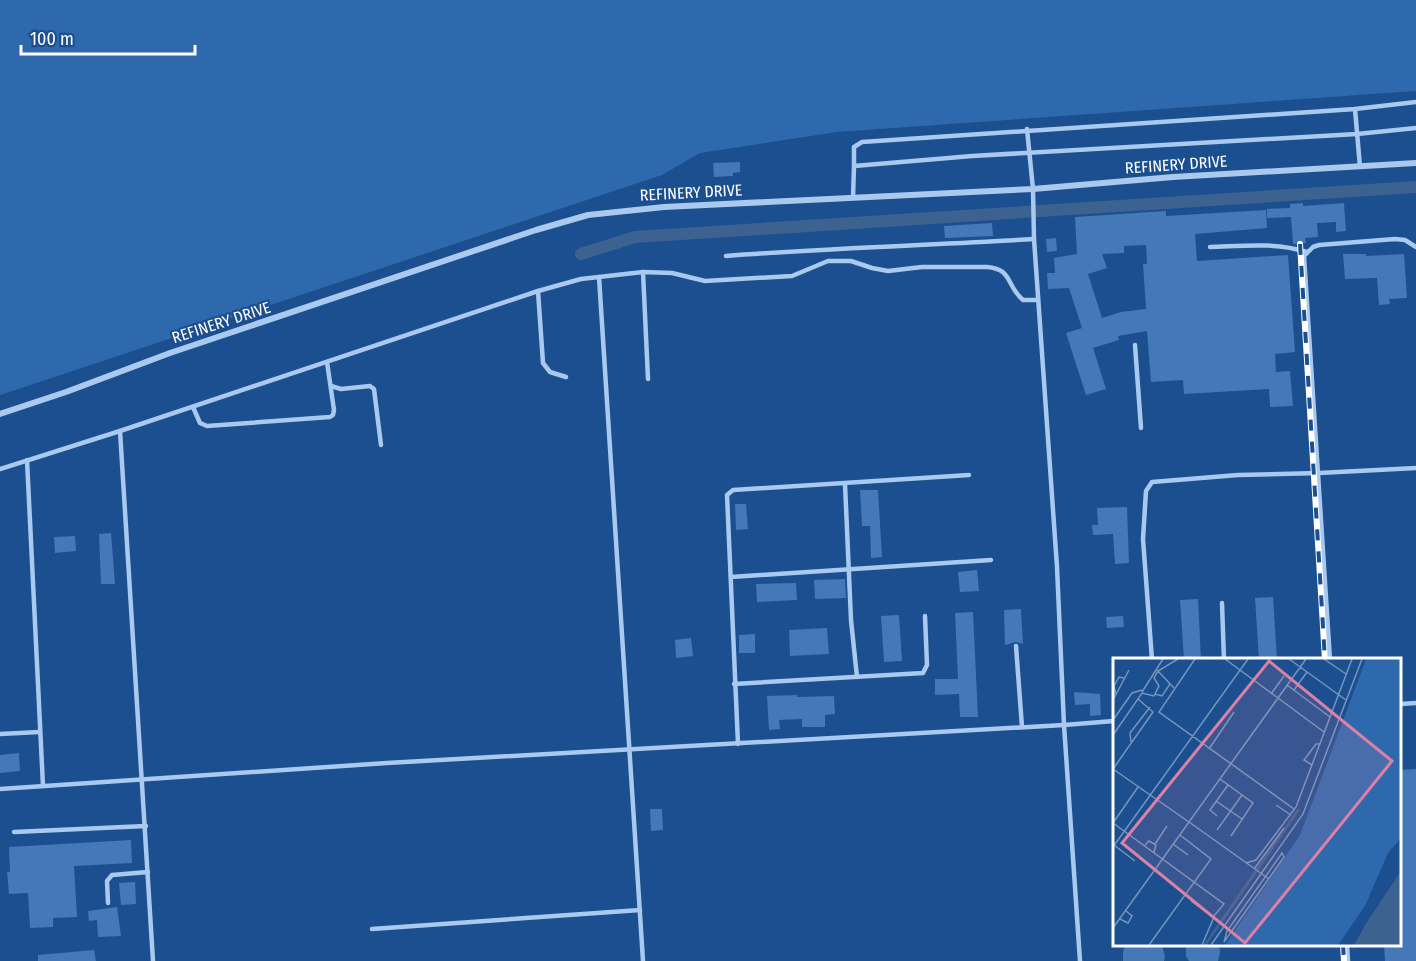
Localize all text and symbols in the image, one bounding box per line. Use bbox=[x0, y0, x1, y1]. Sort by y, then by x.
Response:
scale bar bbox=[21, 18, 195, 56]
text: 100 m bbox=[30, 28, 74, 50]
street label: REFINERY DRIVE bbox=[1124, 151, 1228, 178]
street label: REFINERY DRIVE bbox=[639, 180, 743, 205]
street label: REFINERY DRIVE bbox=[169, 298, 273, 347]
inset map bbox=[1113, 658, 1401, 946]

